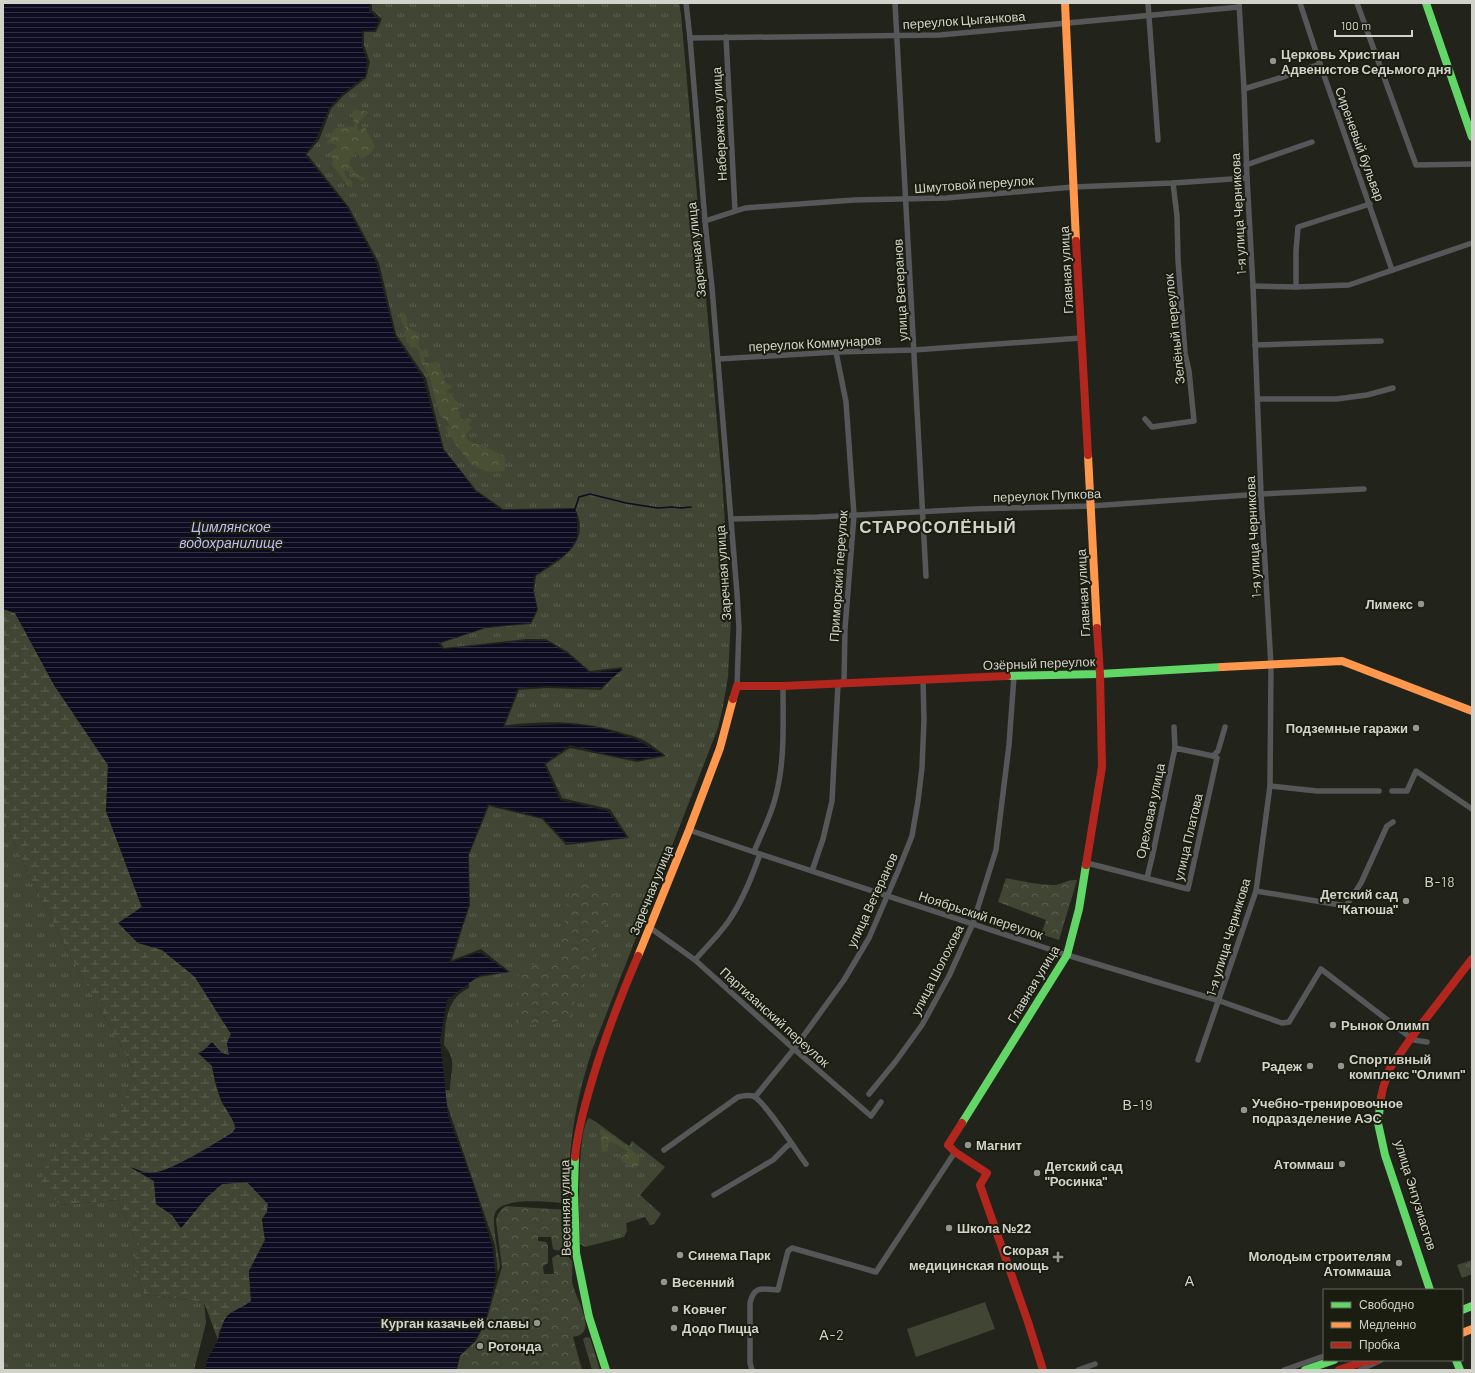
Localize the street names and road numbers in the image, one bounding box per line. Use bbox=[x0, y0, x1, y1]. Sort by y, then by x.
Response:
street label: переулок Цыганкова bbox=[902, 8, 1027, 32]
street label: Набережная улица bbox=[708, 66, 730, 181]
street label: Сиреневый бульвар bbox=[1332, 85, 1388, 203]
street label: 1-я улица Черникова bbox=[1227, 152, 1249, 275]
street label: Шмутовой переулок bbox=[914, 172, 1035, 196]
street label: Заречная улица bbox=[683, 201, 709, 298]
street label: Главная улица bbox=[1056, 225, 1076, 314]
street label: улица Ветеранов bbox=[889, 238, 911, 342]
street label: Зелёный переулок bbox=[1160, 273, 1188, 385]
street label: переулок Коммунаров bbox=[748, 332, 882, 354]
street label: 1-я улица Черникова bbox=[1242, 475, 1264, 598]
street label: переулок Пупкова bbox=[993, 485, 1102, 505]
street label: Приморский переулок bbox=[825, 509, 851, 642]
street label: Заречная улица bbox=[712, 524, 734, 621]
street label: Главная улица bbox=[1073, 548, 1093, 637]
street label: Озёрный переулок bbox=[983, 653, 1096, 673]
street label: Ореховая улица bbox=[1132, 761, 1168, 860]
street label: улица Платова bbox=[1170, 791, 1206, 882]
street label: Заречная улица bbox=[626, 842, 677, 937]
street label: улица Ветеранов bbox=[843, 850, 901, 950]
street label: 1-я улица Черникова bbox=[1202, 875, 1254, 998]
street label: Ноябрьский переулок bbox=[917, 887, 1046, 943]
street label: улица Шолохова bbox=[907, 921, 967, 1018]
street label: Главная улица bbox=[1004, 942, 1063, 1026]
street label: Партизанский переулок bbox=[717, 964, 833, 1071]
street label: улица Энтузиастов bbox=[1392, 1138, 1440, 1252]
street label: Весенняя улица bbox=[556, 1159, 574, 1256]

